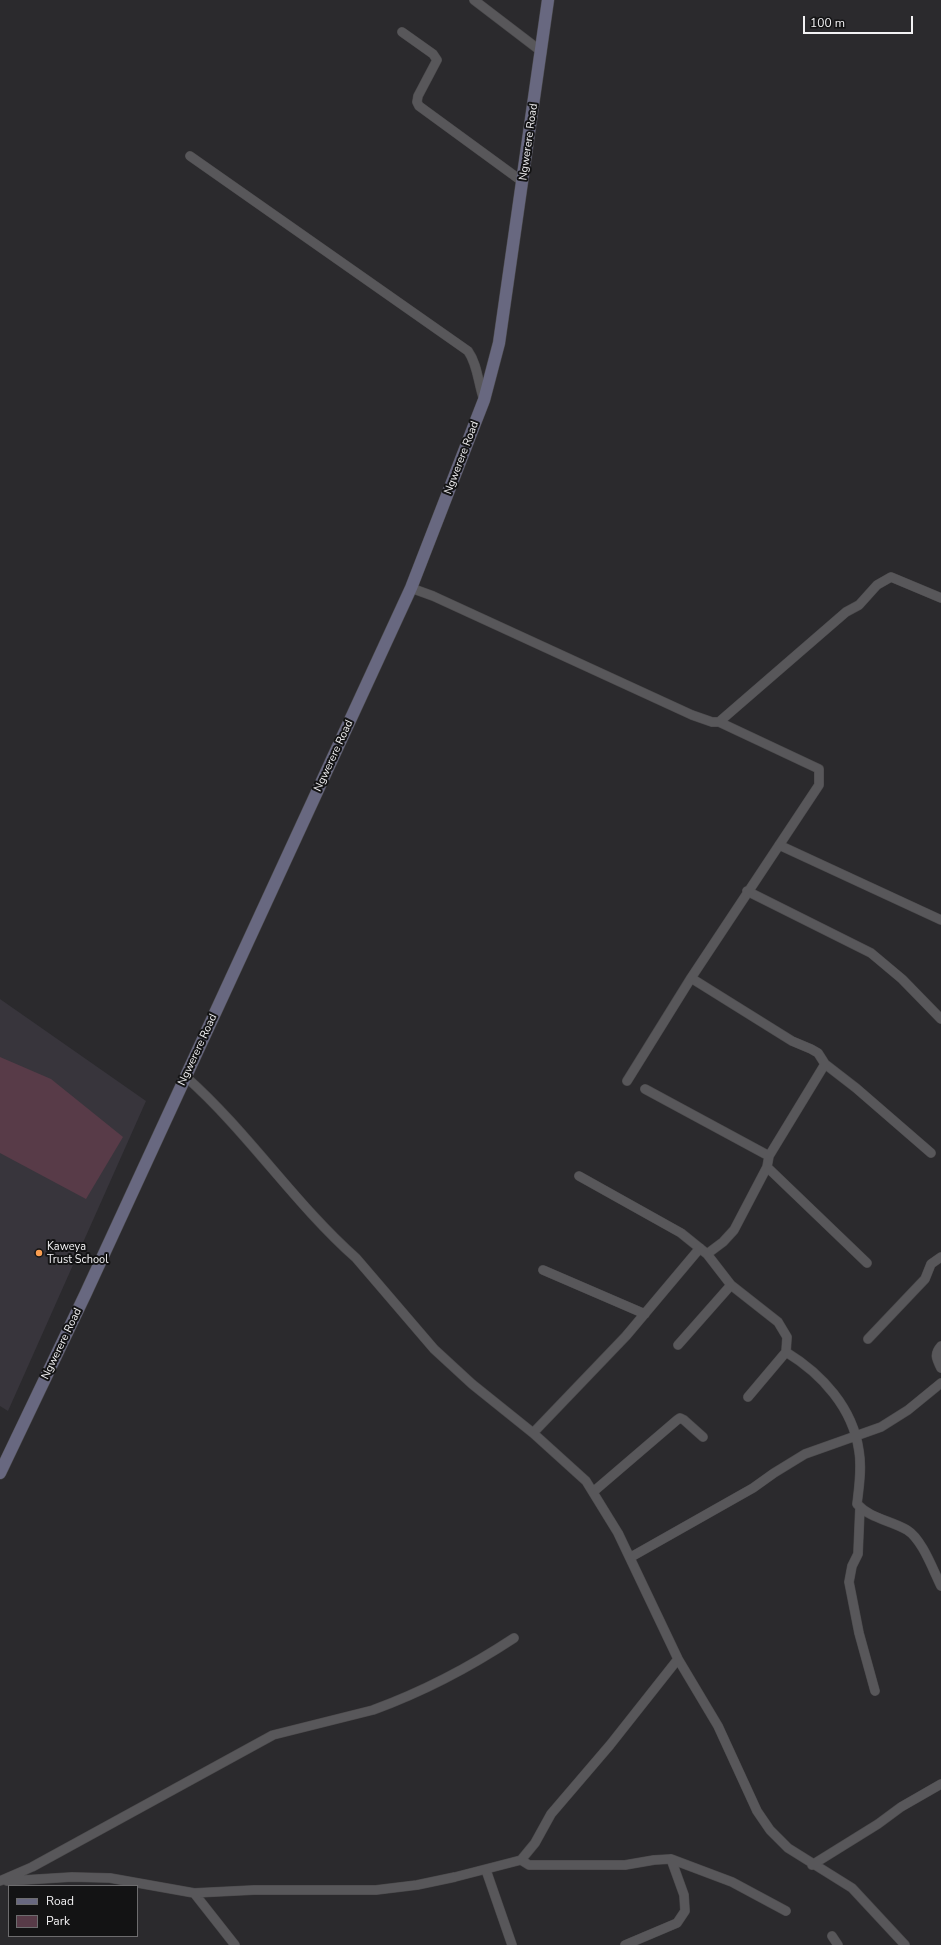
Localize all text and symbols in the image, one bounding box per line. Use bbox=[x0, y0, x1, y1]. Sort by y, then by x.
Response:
scale bar bbox=[805, 8, 915, 34]
text: 100 m bbox=[810, 15, 845, 31]
street label: Ngwerere Road bbox=[517, 103, 541, 181]
street label: Ngwerere Road bbox=[442, 419, 482, 497]
street label: Ngwerere Road bbox=[312, 718, 356, 794]
street label: Ngwerere Road bbox=[176, 1012, 220, 1088]
place label: Kaweya Trust School bbox=[47, 1240, 108, 1266]
marker: Kaweya Trust School bbox=[34, 1248, 44, 1258]
street label: Ngwerere Road bbox=[39, 1306, 85, 1382]
legend bbox=[8, 1885, 138, 1937]
text: Road bbox=[46, 1893, 74, 1909]
text: Park bbox=[46, 1913, 70, 1929]

